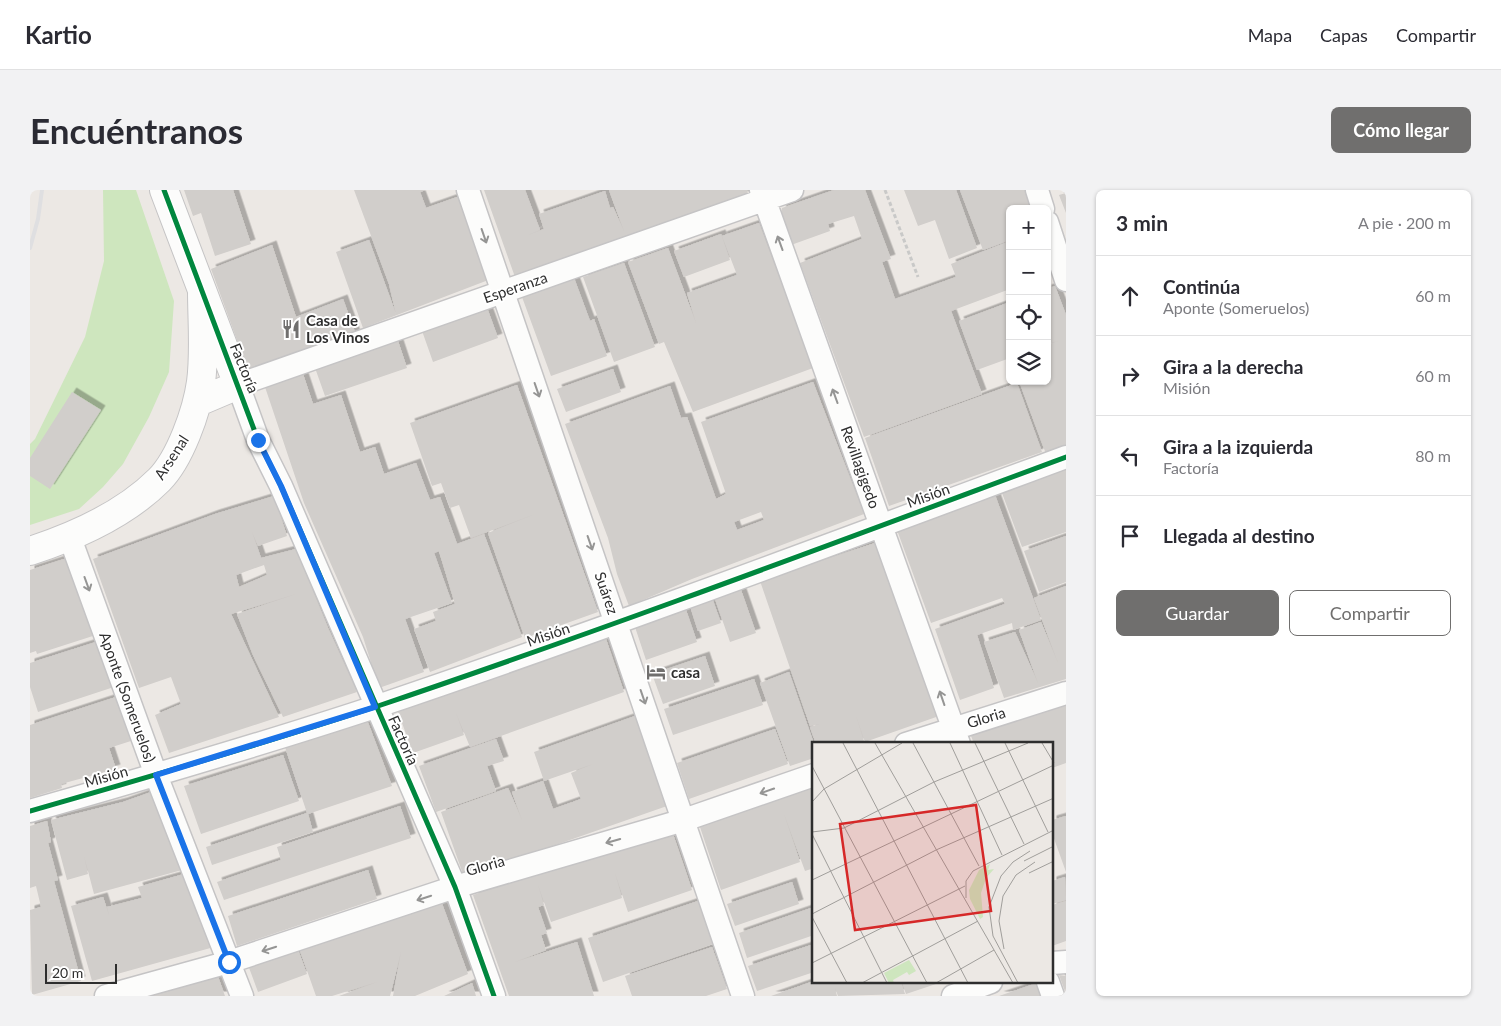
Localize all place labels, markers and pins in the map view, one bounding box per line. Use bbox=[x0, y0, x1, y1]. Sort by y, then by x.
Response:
place label: Casa de Los Vinos bbox=[306, 311, 370, 346]
restaurant icon: Casa de Los Vinos bbox=[280, 318, 302, 340]
hotel icon: casa bbox=[645, 661, 667, 683]
place label: casa bbox=[671, 663, 700, 681]

